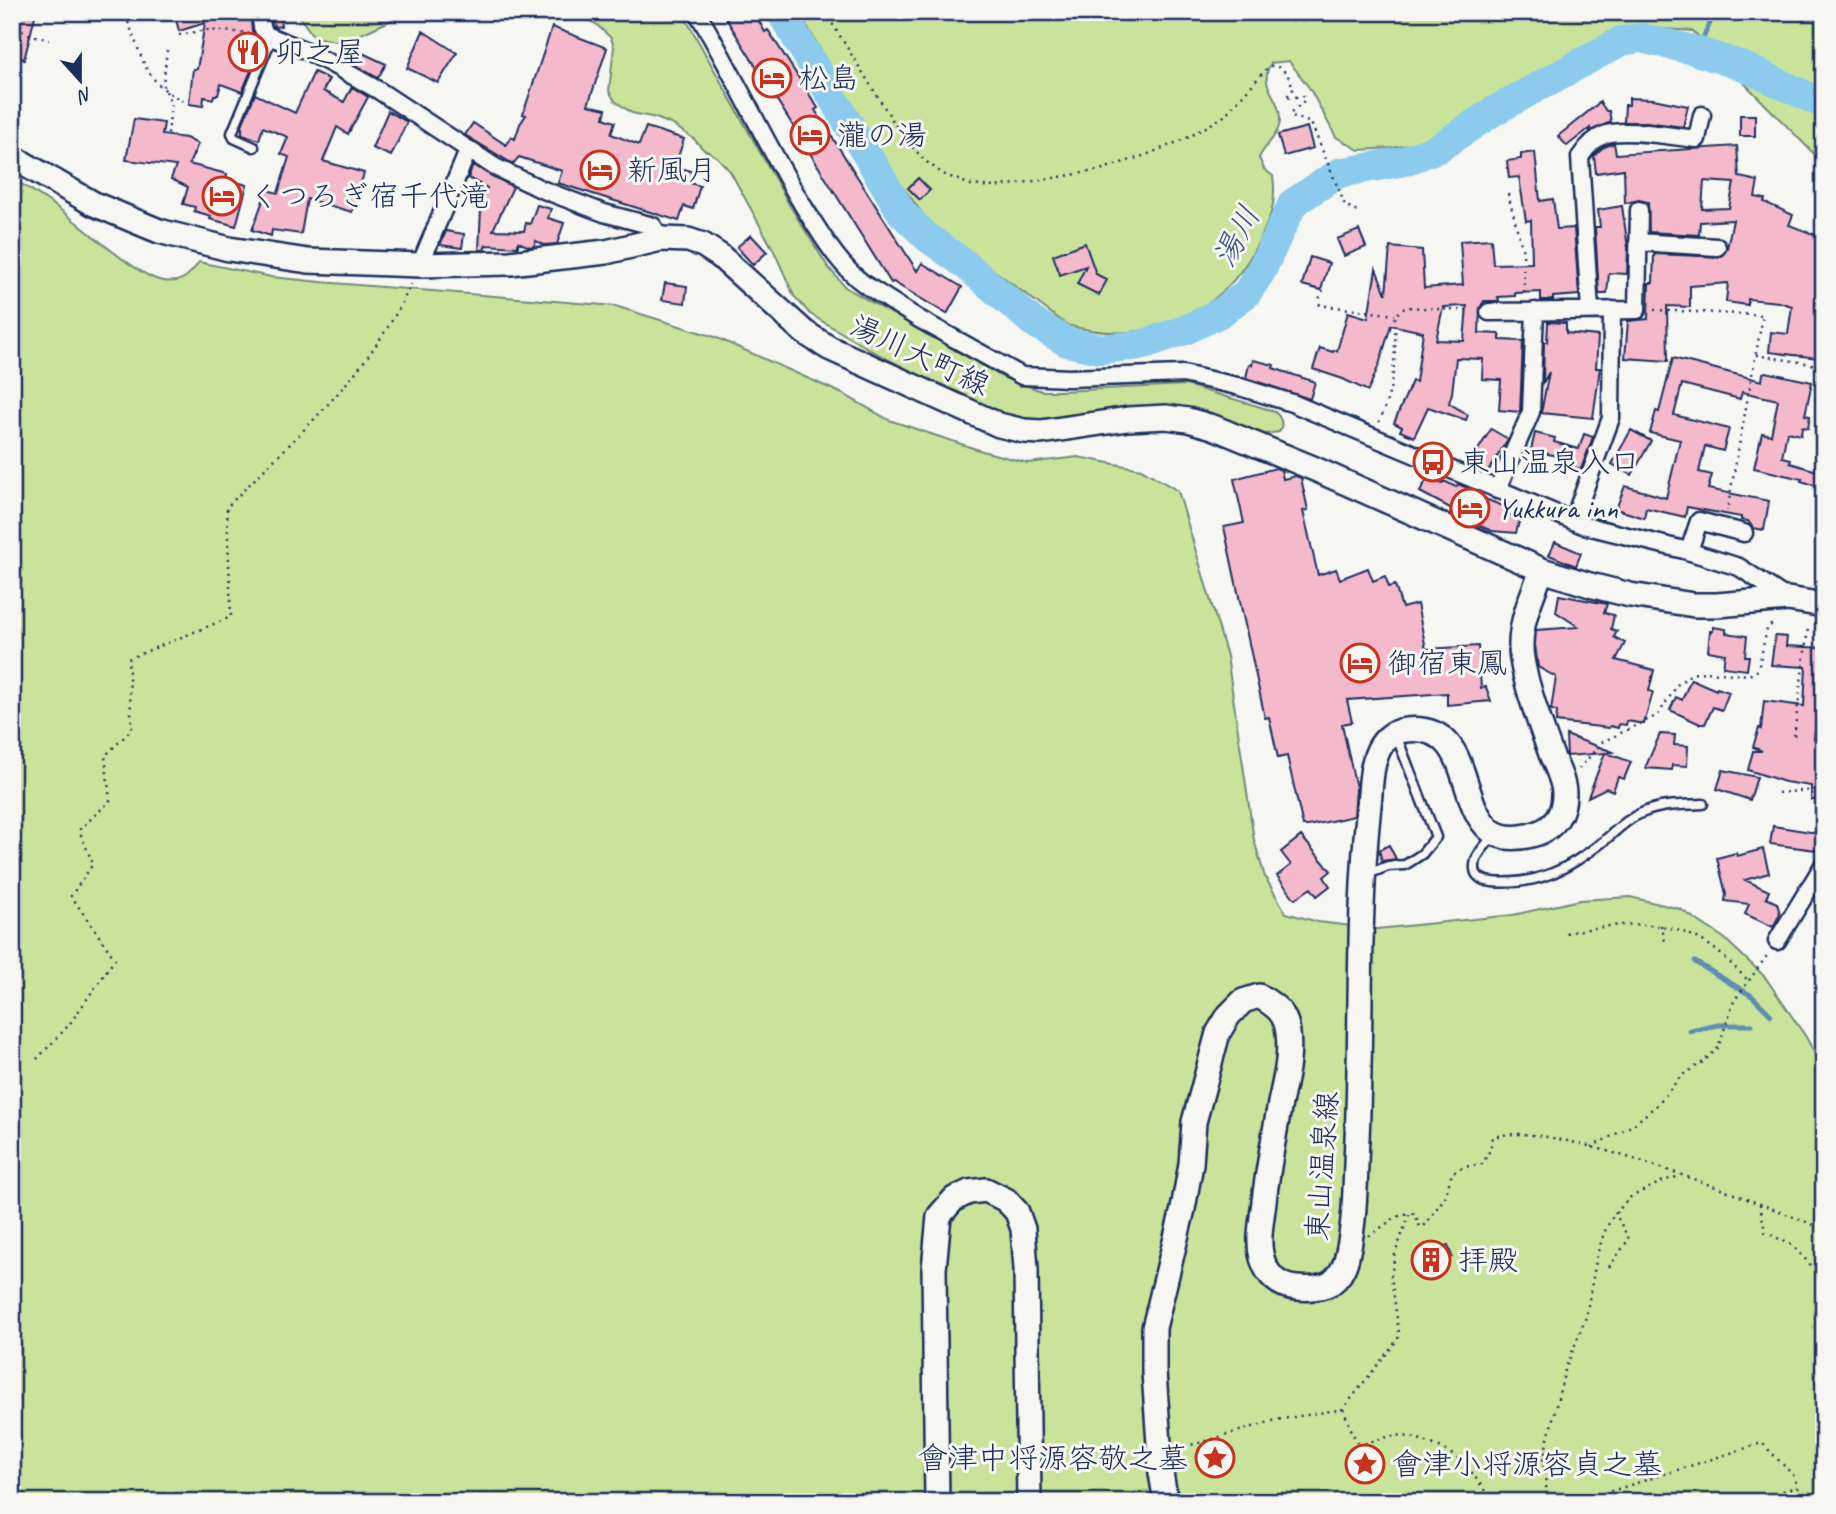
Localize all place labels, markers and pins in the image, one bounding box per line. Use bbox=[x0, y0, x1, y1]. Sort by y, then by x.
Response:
restaurant icon: 卯之屋 bbox=[227, 31, 269, 73]
place label: 卯之屋 bbox=[275, 33, 365, 71]
hotel icon: 松島 bbox=[751, 57, 793, 99]
place label: 松島 bbox=[799, 59, 859, 97]
hotel icon: 瀧の湯 bbox=[789, 114, 831, 156]
place label: 瀧の湯 bbox=[837, 116, 927, 154]
hotel icon: 新風月 bbox=[579, 149, 621, 191]
place label: 新風月 bbox=[627, 151, 717, 189]
hotel icon: くつろぎ宿千代滝 bbox=[201, 175, 243, 217]
place label: くつろぎ宿千代滝 bbox=[249, 177, 489, 215]
bus stop icon: 東山温泉入口 bbox=[1412, 441, 1454, 483]
place label: 東山温泉入口 bbox=[1460, 443, 1640, 481]
hotel icon: Yukkura inn bbox=[1449, 487, 1491, 529]
place label: Yukkura inn bbox=[1497, 489, 1618, 527]
hotel icon: 御宿東鳳 bbox=[1339, 642, 1381, 684]
place label: 御宿東鳳 bbox=[1387, 644, 1507, 682]
building icon: 拝殿 bbox=[1410, 1239, 1452, 1281]
place label: 拝殿 bbox=[1458, 1241, 1518, 1279]
place icon: 會津中将源容敬之墓 bbox=[1194, 1437, 1236, 1479]
place label: 會津中将源容敬之墓 bbox=[918, 1439, 1188, 1477]
place icon: 會津小将源容貞之墓 bbox=[1344, 1443, 1386, 1485]
place label: 會津小将源容貞之墓 bbox=[1392, 1445, 1662, 1483]

